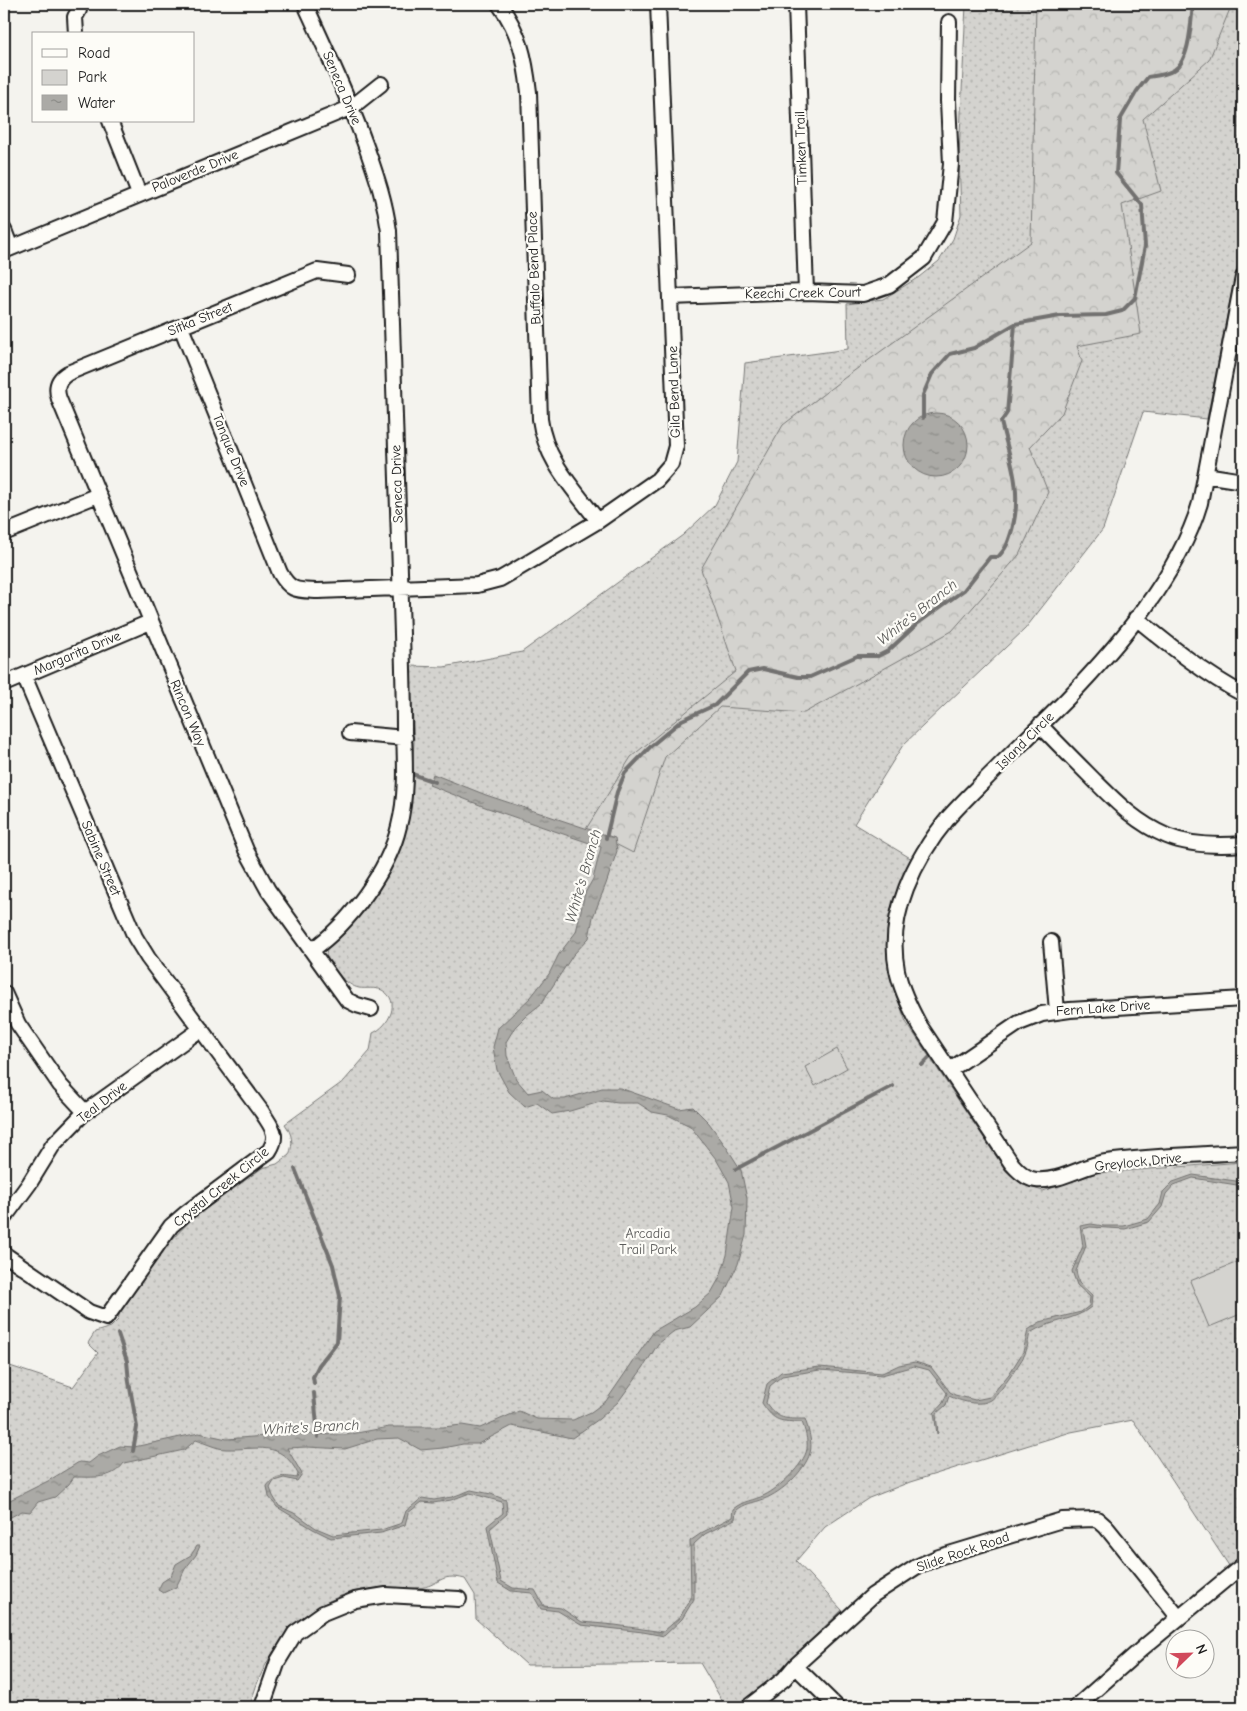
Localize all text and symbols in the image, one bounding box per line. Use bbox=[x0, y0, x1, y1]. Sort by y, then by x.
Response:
legend bbox=[32, 32, 195, 122]
text: Road bbox=[78, 44, 110, 62]
street label: Seneca Drive bbox=[319, 49, 365, 127]
text: Park bbox=[78, 68, 107, 86]
text: Water bbox=[78, 94, 115, 112]
street label: Timken Trail bbox=[791, 111, 811, 185]
street label: Paloverde Drive bbox=[149, 146, 241, 196]
street label: Buffalo Bend Place bbox=[524, 211, 544, 325]
street label: Keechi Creek Court bbox=[745, 283, 862, 303]
street label: Sitka Street bbox=[165, 298, 236, 340]
street label: Gila Bend Lane bbox=[664, 346, 684, 438]
street label: Tanque Drive bbox=[209, 411, 253, 489]
street label: Seneca Drive bbox=[387, 445, 407, 523]
water label: White's Branch bbox=[873, 575, 961, 649]
street label: Margarita Drive bbox=[31, 627, 123, 679]
street label: Rincon Way bbox=[166, 677, 210, 749]
street label: Island Circle bbox=[992, 708, 1058, 774]
street label: Sabine Street bbox=[78, 818, 125, 899]
water label: White's Branch bbox=[561, 827, 605, 925]
street label: Fern Lake Drive bbox=[1055, 996, 1151, 1020]
street label: Teal Drive bbox=[74, 1077, 130, 1127]
street label: Crystal Creek Circle bbox=[170, 1143, 272, 1231]
street label: Greylock Drive bbox=[1094, 1149, 1182, 1175]
park label: Arcadia Trail Park bbox=[619, 1225, 677, 1258]
water label: White's Branch bbox=[262, 1415, 360, 1439]
street label: Slide Rock Road bbox=[914, 1528, 1012, 1576]
north arrow bbox=[1164, 1628, 1214, 1678]
text: N bbox=[1192, 1642, 1211, 1657]

